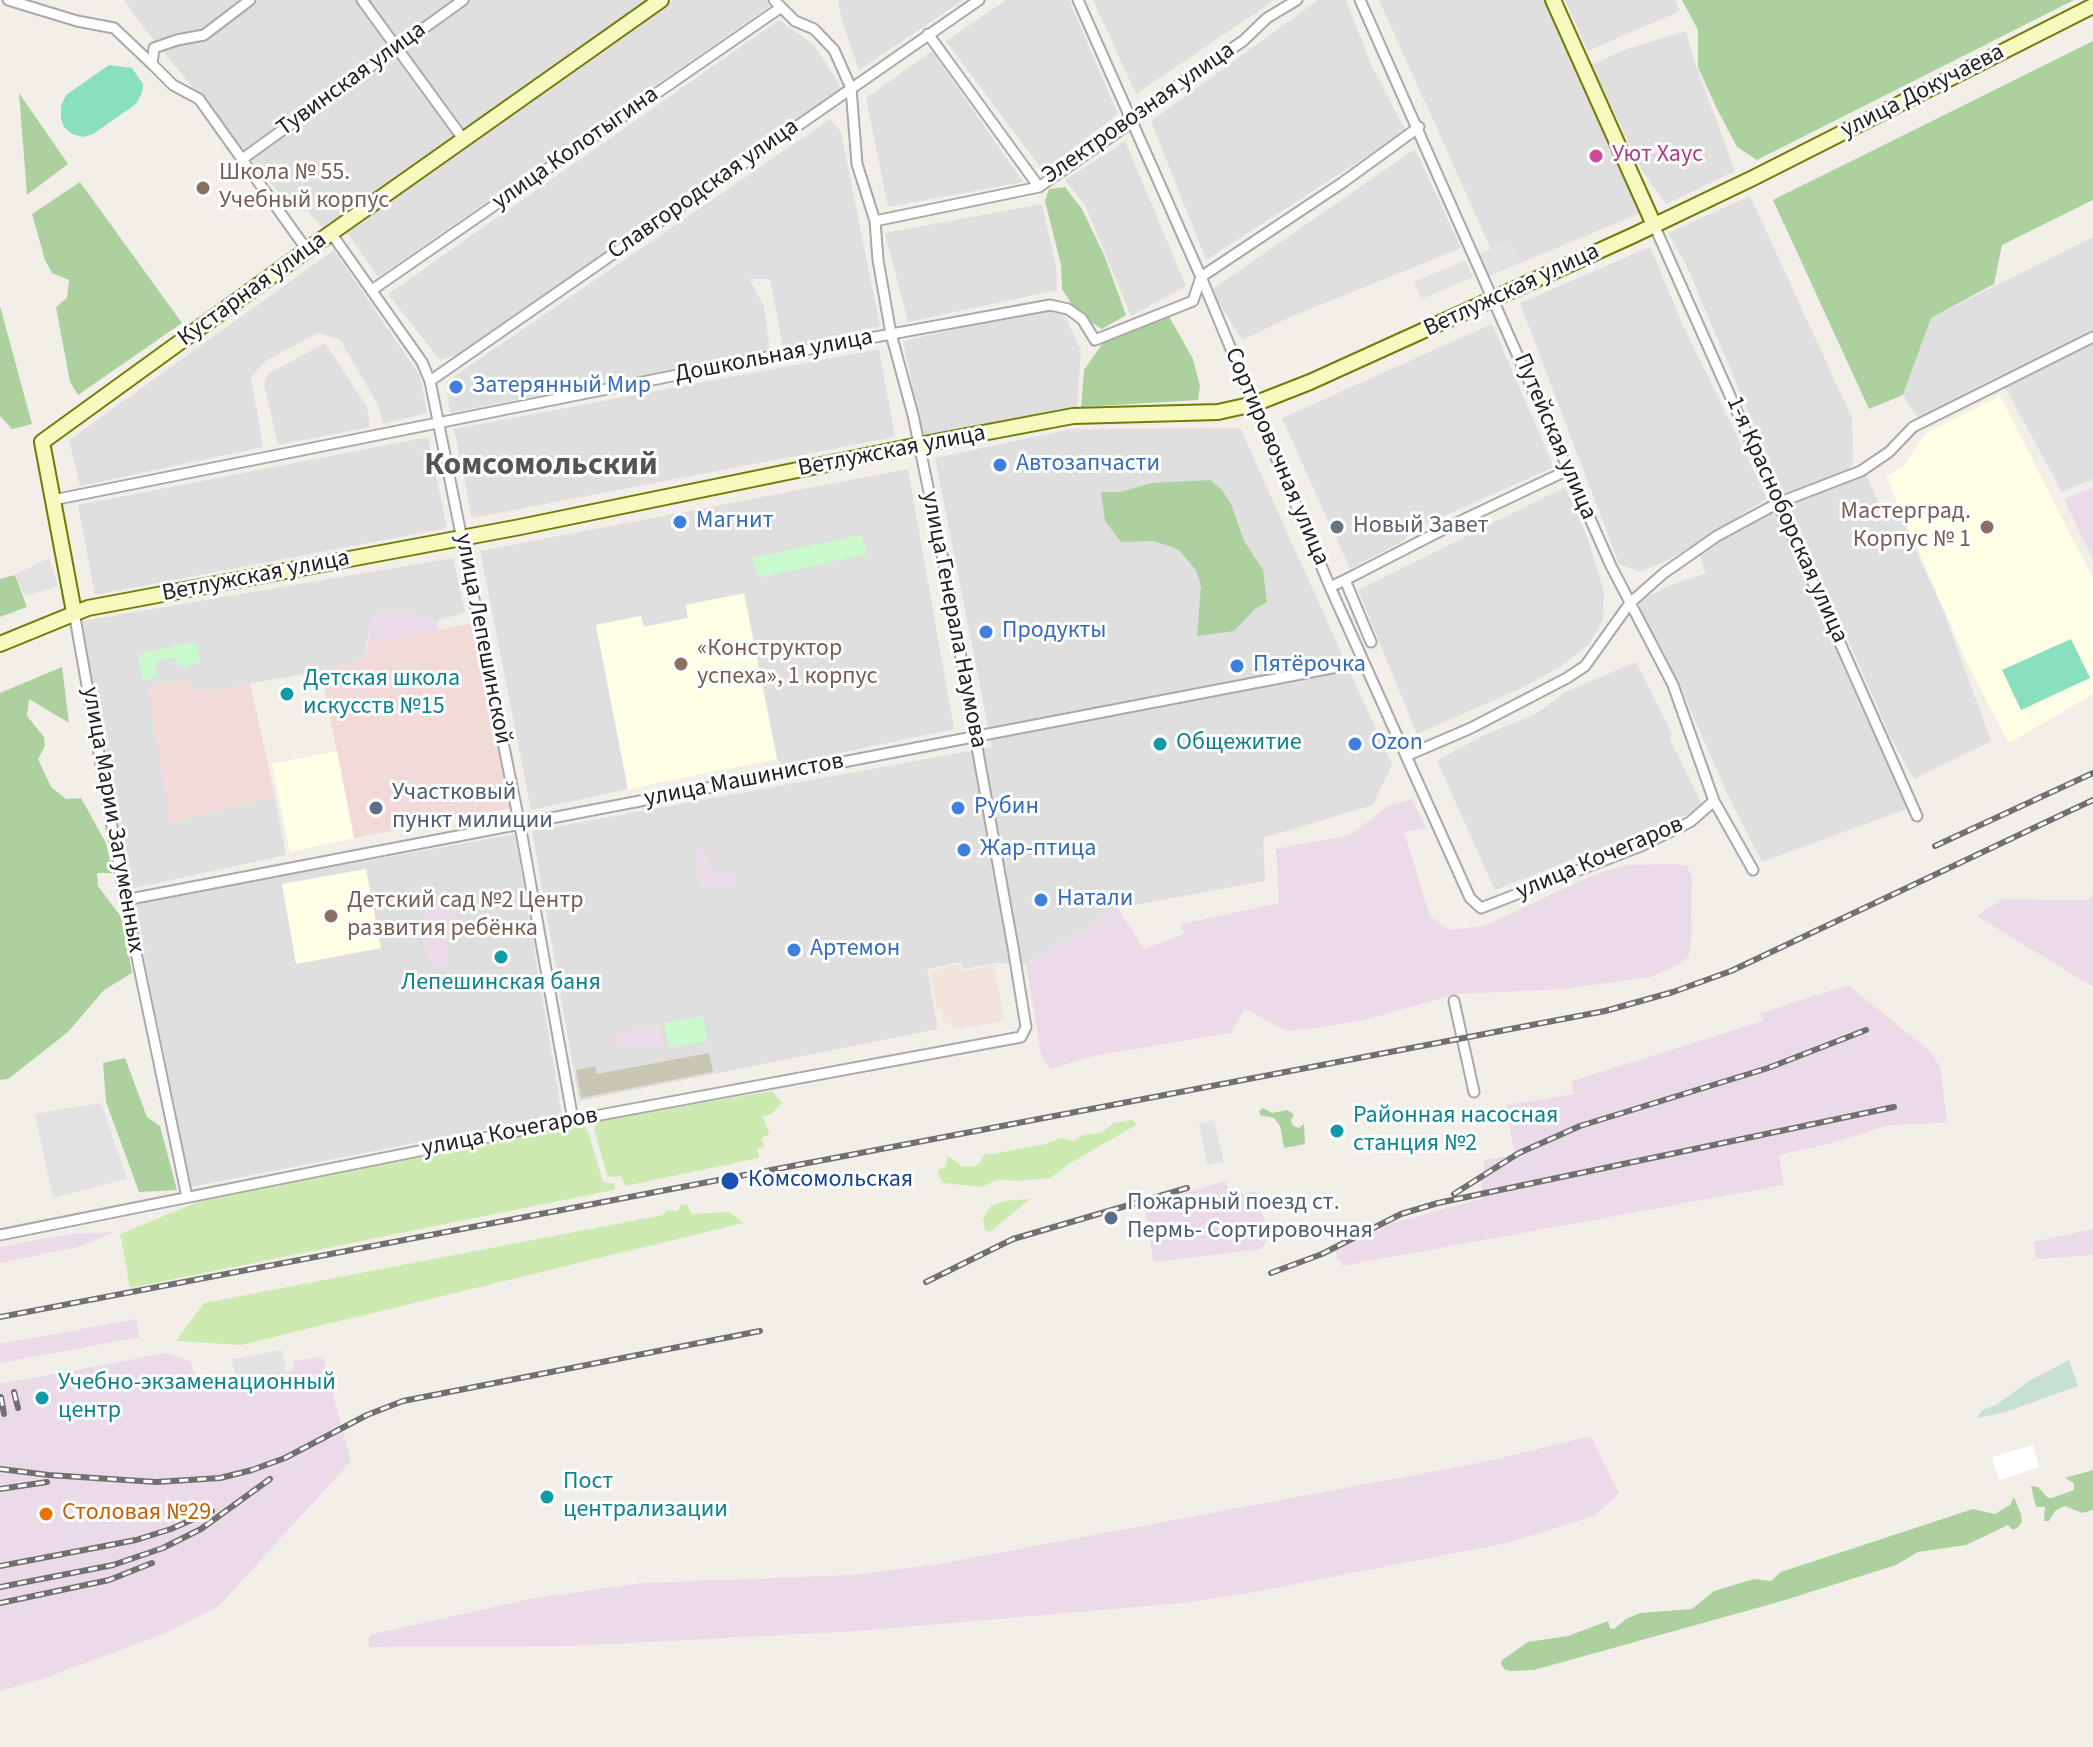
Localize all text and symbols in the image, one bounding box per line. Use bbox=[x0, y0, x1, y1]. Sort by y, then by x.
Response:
street label: Тувинская улица bbox=[272, 16, 432, 144]
street label: Электровозная улица bbox=[1037, 37, 1241, 191]
street label: улица Докучаева bbox=[1836, 38, 2010, 146]
street label: улица Колотыгина bbox=[487, 81, 665, 217]
street label: Славгородская улица bbox=[603, 113, 805, 267]
place label: Уют Хаус bbox=[1612, 142, 1703, 170]
marker: Уют Хаус bbox=[1587, 147, 1605, 165]
place label: Школа № 55. Учебный корпус bbox=[219, 160, 389, 216]
marker: Школа № 55. Учебный корпус bbox=[194, 179, 212, 197]
street label: Кустарная улица bbox=[173, 226, 333, 354]
street label: Ветлужская улица bbox=[1420, 238, 1604, 344]
street label: Дошкольная улица bbox=[673, 324, 875, 390]
street label: Сортировочная улица bbox=[1217, 344, 1335, 570]
street label: Путейская улица bbox=[1506, 350, 1602, 524]
place label: Затерянный Мир bbox=[472, 373, 651, 401]
marker: Затерянный Мир bbox=[447, 378, 465, 396]
street label: 1-я Красноборская улица bbox=[1719, 392, 1853, 648]
street label: Ветлужская улица bbox=[796, 420, 988, 484]
district label: Комсомольский bbox=[424, 448, 658, 486]
place label: Автозапчасти bbox=[1016, 451, 1160, 479]
marker: Автозапчасти bbox=[991, 456, 1009, 474]
street label: улица Генерала Наумова bbox=[914, 489, 992, 751]
place label: Мастерград. Корпус № 1 bbox=[1841, 499, 1971, 555]
place label: Магнит bbox=[696, 508, 773, 536]
marker: Магнит bbox=[671, 513, 689, 531]
place label: Новый Завет bbox=[1353, 513, 1489, 541]
marker: Новый Завет bbox=[1328, 518, 1346, 536]
marker: Мастерград. Корпус № 1 bbox=[1978, 518, 1996, 536]
street label: улица Лепешинской bbox=[447, 531, 517, 747]
street label: Ветлужская улица bbox=[160, 545, 352, 609]
place label: Продукты bbox=[1002, 618, 1106, 646]
marker: Продукты bbox=[977, 623, 995, 641]
place label: «Конструктор успеха», 1 корпус bbox=[697, 636, 878, 692]
place label: Пятёрочка bbox=[1253, 652, 1366, 680]
marker: «Конструктор успеха», 1 корпус bbox=[672, 655, 690, 673]
marker: Пятёрочка bbox=[1228, 657, 1246, 675]
place label: Детская школа искусств №15 bbox=[303, 666, 460, 722]
street label: улица Марии Загуменных bbox=[74, 685, 150, 955]
marker: Детская школа искусств №15 bbox=[278, 685, 296, 703]
place label: Общежитие bbox=[1176, 730, 1302, 758]
place label: Ozon bbox=[1371, 730, 1423, 758]
marker: Общежитие bbox=[1151, 735, 1169, 753]
marker: Ozon bbox=[1346, 735, 1364, 753]
street label: улица Машинистов bbox=[642, 748, 846, 814]
place label: Участковый пункт милиции bbox=[392, 780, 553, 836]
place label: Рубин bbox=[974, 794, 1039, 822]
marker: Участковый пункт милиции bbox=[367, 799, 385, 817]
marker: Рубин bbox=[949, 799, 967, 817]
street label: улица Кочегаров bbox=[1512, 811, 1688, 907]
place label: Жар-птица bbox=[980, 836, 1096, 864]
marker: Жар-птица bbox=[955, 841, 973, 859]
place label: Натали bbox=[1057, 886, 1133, 914]
place label: Детский сад №2 Центр развития ребёнка bbox=[347, 888, 583, 944]
marker: Натали bbox=[1032, 891, 1050, 909]
marker: Детский сад №2 Центр развития ребёнка bbox=[322, 907, 340, 925]
place label: Артемон bbox=[810, 936, 900, 964]
marker: Артемон bbox=[785, 941, 803, 959]
marker: Лепешинская баня bbox=[492, 948, 510, 966]
place label: Лепешинская баня bbox=[401, 970, 601, 998]
street label: улица Кочегаров bbox=[420, 1102, 600, 1164]
place label: Районная насосная станция №2 bbox=[1353, 1103, 1558, 1159]
marker: Районная насосная станция №2 bbox=[1328, 1122, 1346, 1140]
place label: Комсомольская bbox=[748, 1167, 913, 1195]
marker: Комсомольская bbox=[719, 1170, 741, 1192]
place label: Пожарный поезд ст. Пермь- Сортировочная bbox=[1127, 1190, 1373, 1246]
marker: Пожарный поезд ст. Пермь- Сортировочная bbox=[1102, 1209, 1120, 1227]
place label: Учебно-экзаменационный центр bbox=[58, 1370, 336, 1426]
marker: Учебно-экзаменационный центр bbox=[33, 1389, 51, 1407]
place label: Пост централизации bbox=[563, 1469, 728, 1525]
marker: Пост централизации bbox=[538, 1488, 556, 1506]
place label: Столовая №29 bbox=[62, 1500, 211, 1528]
marker: Столовая №29 bbox=[37, 1505, 55, 1523]

